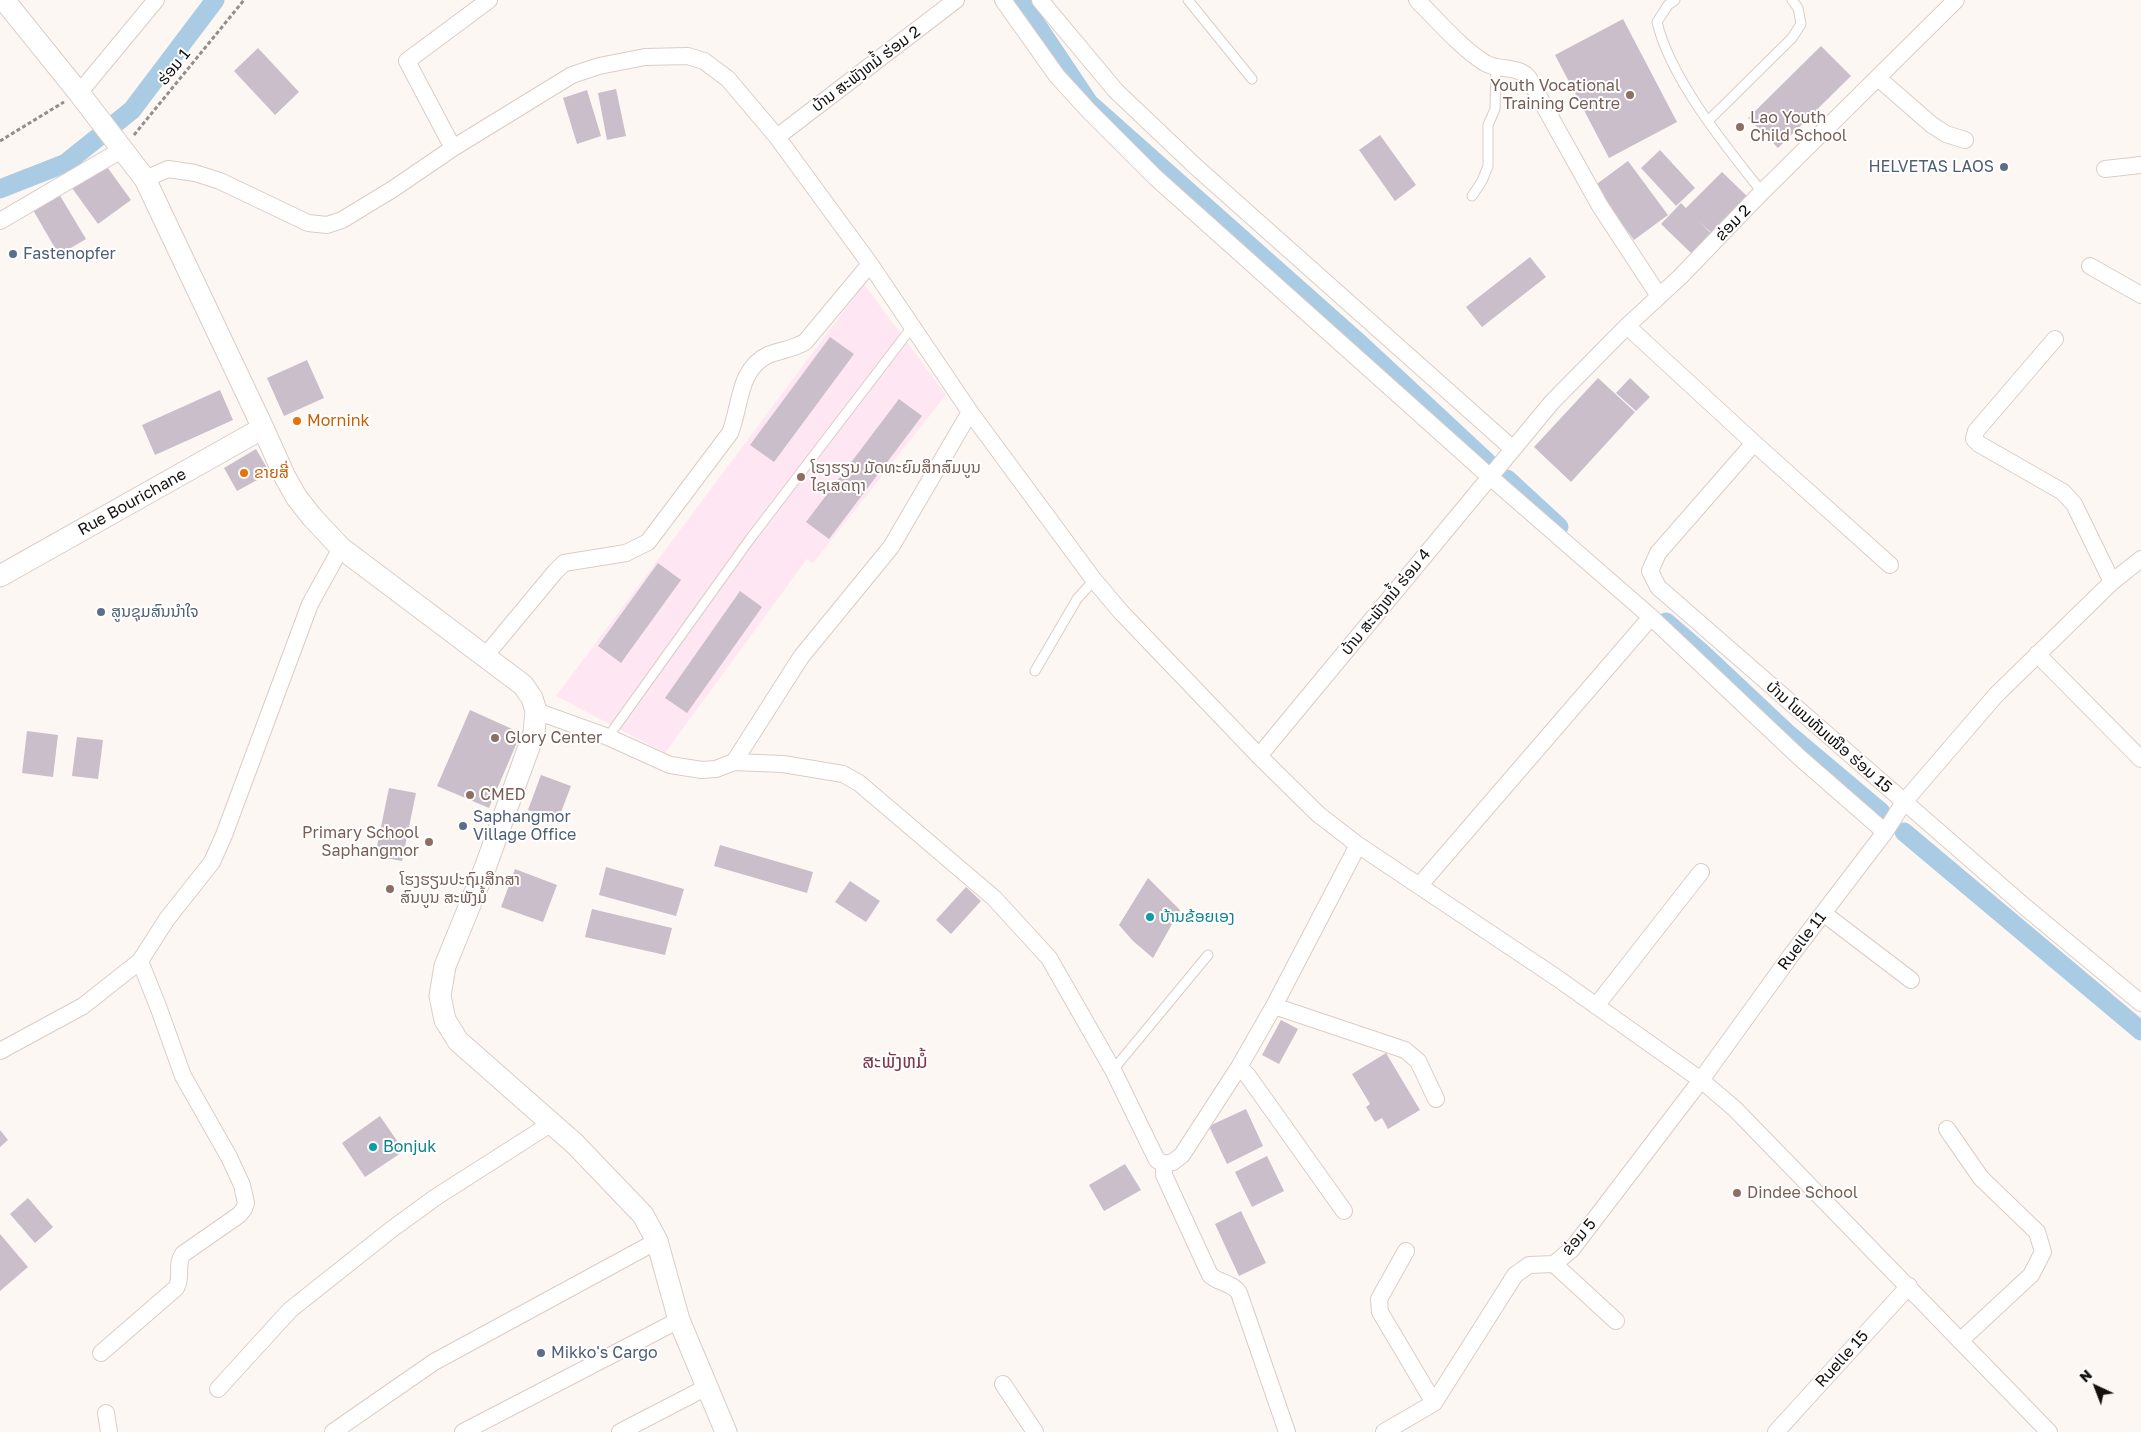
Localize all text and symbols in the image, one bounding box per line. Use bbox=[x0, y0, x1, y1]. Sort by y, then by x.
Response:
street label: ບ້ານ ສະພັງຫມໍ້ ຮ່ອມ 2 bbox=[808, 22, 924, 116]
street label: ຮ່ອມ 1 bbox=[154, 45, 194, 89]
place label: Youth Vocational Training Centre bbox=[1490, 76, 1620, 114]
marker: Youth Vocational Training Centre bbox=[1624, 89, 1636, 101]
place label: Lao Youth Child School bbox=[1750, 108, 1847, 146]
marker: Lao Youth Child School bbox=[1734, 121, 1746, 133]
place label: HELVETAS LAOS bbox=[1868, 157, 1994, 177]
marker: HELVETAS LAOS bbox=[1998, 161, 2010, 173]
street label: ຂ່ອມ 2 bbox=[1711, 201, 1755, 245]
place label: Fastenopfer bbox=[23, 244, 116, 264]
marker: Fastenopfer bbox=[7, 248, 19, 260]
place label: Mornink bbox=[307, 411, 370, 431]
marker: Mornink bbox=[291, 415, 303, 427]
place label: ໂຮງຮຽນ ມັດທະຍົມສຶກສົມບູນ ໄຊເສດຖາ bbox=[811, 458, 981, 496]
place label: ຂາຍສີ່ bbox=[254, 463, 289, 483]
street label: Rue Bourichane bbox=[75, 464, 189, 540]
marker: ຂາຍສີ່ bbox=[238, 467, 250, 479]
marker: ໂຮງຮຽນ ມັດທະຍົມສຶກສົມບູນ ໄຊເສດຖາ bbox=[795, 471, 807, 483]
street label: ບ້ານ ສະພັງຫມໍ້ ຮ່ອມ 4 bbox=[1337, 545, 1435, 659]
place label: ສູນຊຸມສົນນຳໃຈ bbox=[111, 602, 199, 622]
marker: ສູນຊຸມສົນນຳໃຈ bbox=[95, 606, 107, 618]
street label: ບ້ານ ໂພນທັນເໜືອ ຮ່ອມ 15 bbox=[1762, 677, 1896, 797]
place label: Glory Center bbox=[505, 728, 602, 748]
marker: Glory Center bbox=[489, 732, 501, 744]
place label: CMED bbox=[480, 785, 526, 805]
marker: CMED bbox=[464, 789, 476, 801]
place label: Saphangmor Village Office bbox=[473, 807, 576, 845]
marker: Saphangmor Village Office bbox=[457, 820, 469, 832]
place label: Primary School Saphangmor bbox=[302, 823, 419, 861]
marker: Primary School Saphangmor bbox=[423, 836, 435, 848]
place label: ໂຮງຮຽນປະຖົມສືກສາ ສົນບູນ ສະພັງມໍ້ bbox=[400, 870, 520, 908]
marker: ໂຮງຮຽນປະຖົມສືກສາ ສົນບູນ ສະພັງມໍ້ bbox=[384, 883, 396, 895]
place label: ບ້ານຂ້ອຍເອງ bbox=[1160, 907, 1235, 927]
street label: Ruelle 11 bbox=[1774, 908, 1830, 974]
marker: ບ້ານຂ້ອຍເອງ bbox=[1144, 911, 1156, 923]
district label: ສະພັງຫມໍ້ bbox=[862, 1051, 928, 1073]
place label: Bonjuk bbox=[383, 1137, 436, 1157]
marker: Bonjuk bbox=[367, 1141, 379, 1153]
place label: Dindee School bbox=[1747, 1183, 1858, 1203]
marker: Dindee School bbox=[1731, 1187, 1743, 1199]
street label: ຂ່ອມ 5 bbox=[1558, 1215, 1600, 1259]
street label: Ruelle 15 bbox=[1811, 1327, 1873, 1391]
place label: Mikko's Cargo bbox=[551, 1343, 658, 1363]
marker: Mikko's Cargo bbox=[535, 1347, 547, 1359]
north arrow bbox=[2071, 1362, 2121, 1412]
text: N bbox=[2076, 1366, 2095, 1386]

